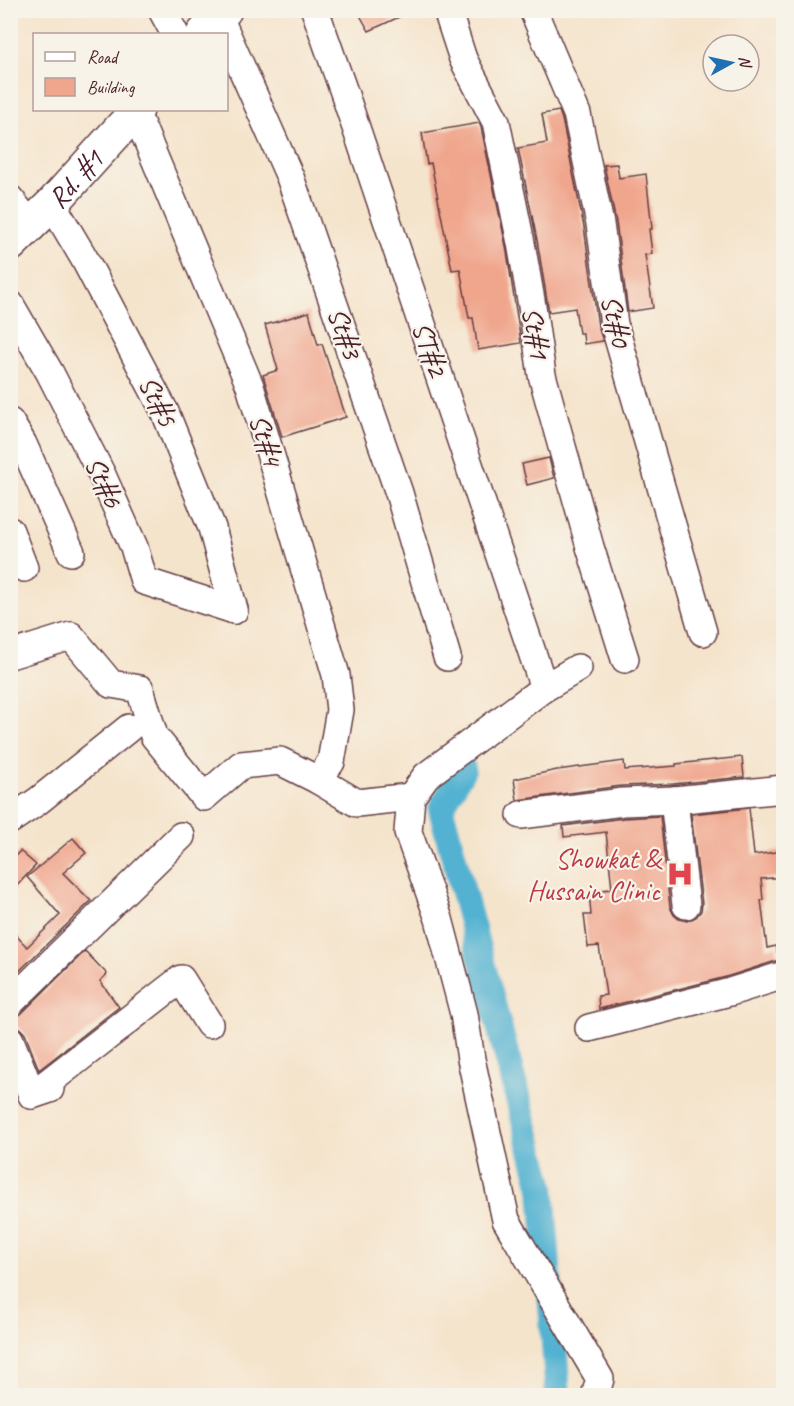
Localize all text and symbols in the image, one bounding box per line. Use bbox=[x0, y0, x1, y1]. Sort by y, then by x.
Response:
legend bbox=[33, 33, 228, 111]
north arrow bbox=[701, 33, 761, 93]
text: Road bbox=[87, 46, 120, 68]
text: N bbox=[734, 55, 756, 70]
text: Building bbox=[87, 76, 136, 98]
street label: Rd. #1 bbox=[40, 141, 111, 215]
street label: St#0 bbox=[594, 292, 639, 352]
street label: St#3 bbox=[320, 303, 371, 365]
street label: St#1 bbox=[515, 305, 558, 363]
street label: ST#2 bbox=[405, 317, 456, 383]
street label: St#5 bbox=[131, 370, 186, 433]
street label: St#4 bbox=[242, 410, 291, 472]
street label: St#6 bbox=[77, 451, 131, 514]
place label: Showkat & Hussain Clinic bbox=[527, 841, 663, 908]
hospital icon: Showkat & Hussain Clinic bbox=[665, 859, 695, 889]

